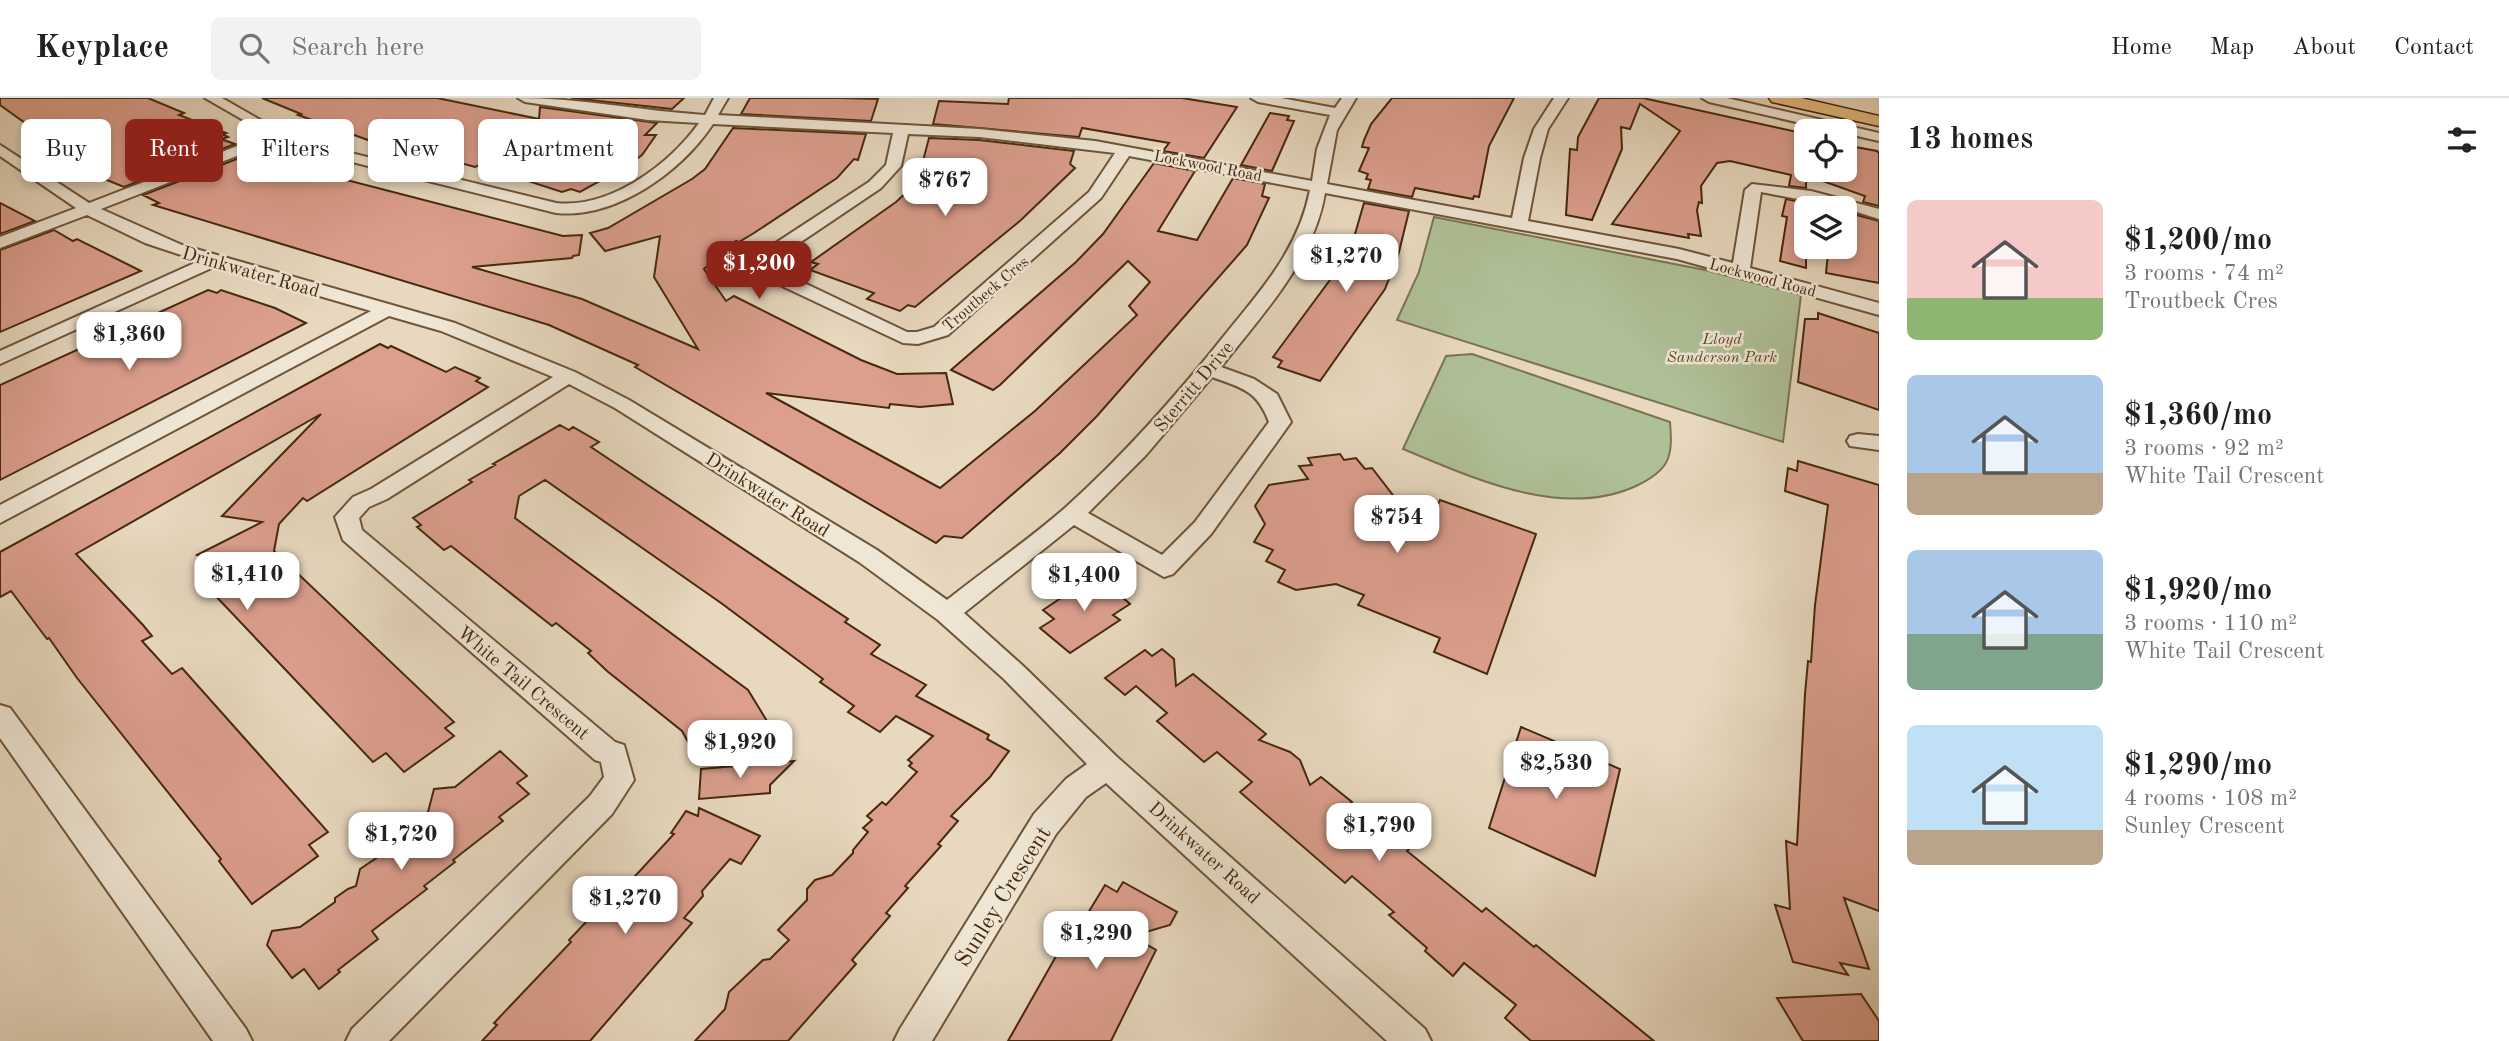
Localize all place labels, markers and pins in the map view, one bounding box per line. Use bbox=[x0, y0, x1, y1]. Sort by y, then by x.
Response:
pin: $767 bbox=[904, 158, 986, 218]
pin: $1,270 bbox=[1289, 234, 1403, 294]
pin: $1,200 bbox=[702, 242, 816, 301]
pin: $1,360 bbox=[72, 313, 186, 372]
pin: $754 bbox=[1356, 496, 1438, 555]
pin: $1,410 bbox=[190, 552, 304, 612]
pin: $1,400 bbox=[1027, 554, 1141, 613]
pin: $1,920 bbox=[683, 720, 797, 780]
pin: $2,530 bbox=[1499, 742, 1613, 801]
pin: $1,790 bbox=[1322, 804, 1436, 863]
pin: $1,720 bbox=[344, 812, 458, 872]
pin: $1,270 bbox=[568, 876, 682, 936]
pin: $1,290 bbox=[1039, 912, 1153, 971]

